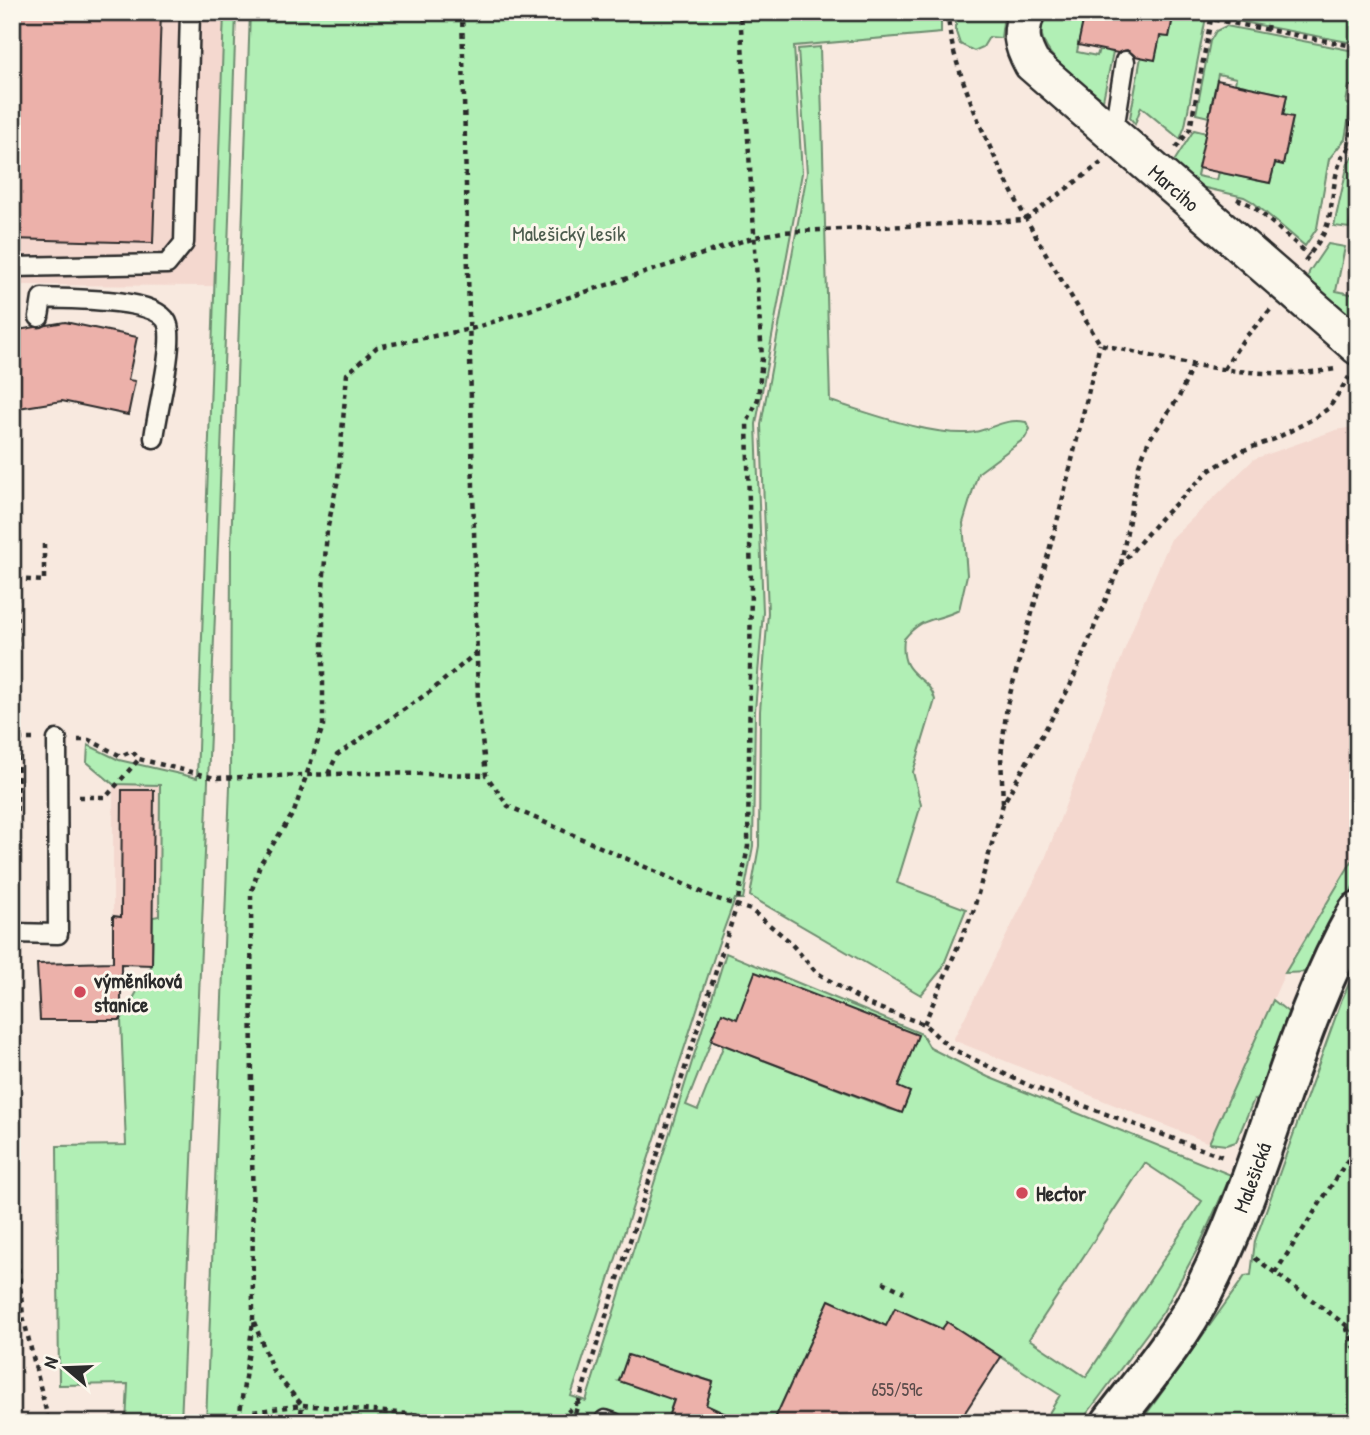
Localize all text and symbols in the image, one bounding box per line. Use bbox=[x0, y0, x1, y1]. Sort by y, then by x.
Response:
street label: Marciho bbox=[1143, 157, 1206, 218]
park label: Malešický lesík bbox=[512, 219, 626, 248]
place label: výměníková stanice bbox=[94, 966, 183, 1019]
marker: výměníková stanice bbox=[72, 984, 88, 1000]
street label: Malešická bbox=[1226, 1138, 1278, 1217]
place label: Hector bbox=[1036, 1179, 1087, 1208]
marker: Hector bbox=[1014, 1185, 1030, 1201]
north arrow bbox=[32, 1334, 102, 1404]
text: N bbox=[36, 1353, 64, 1371]
house number: 655/59c bbox=[871, 1377, 923, 1402]

